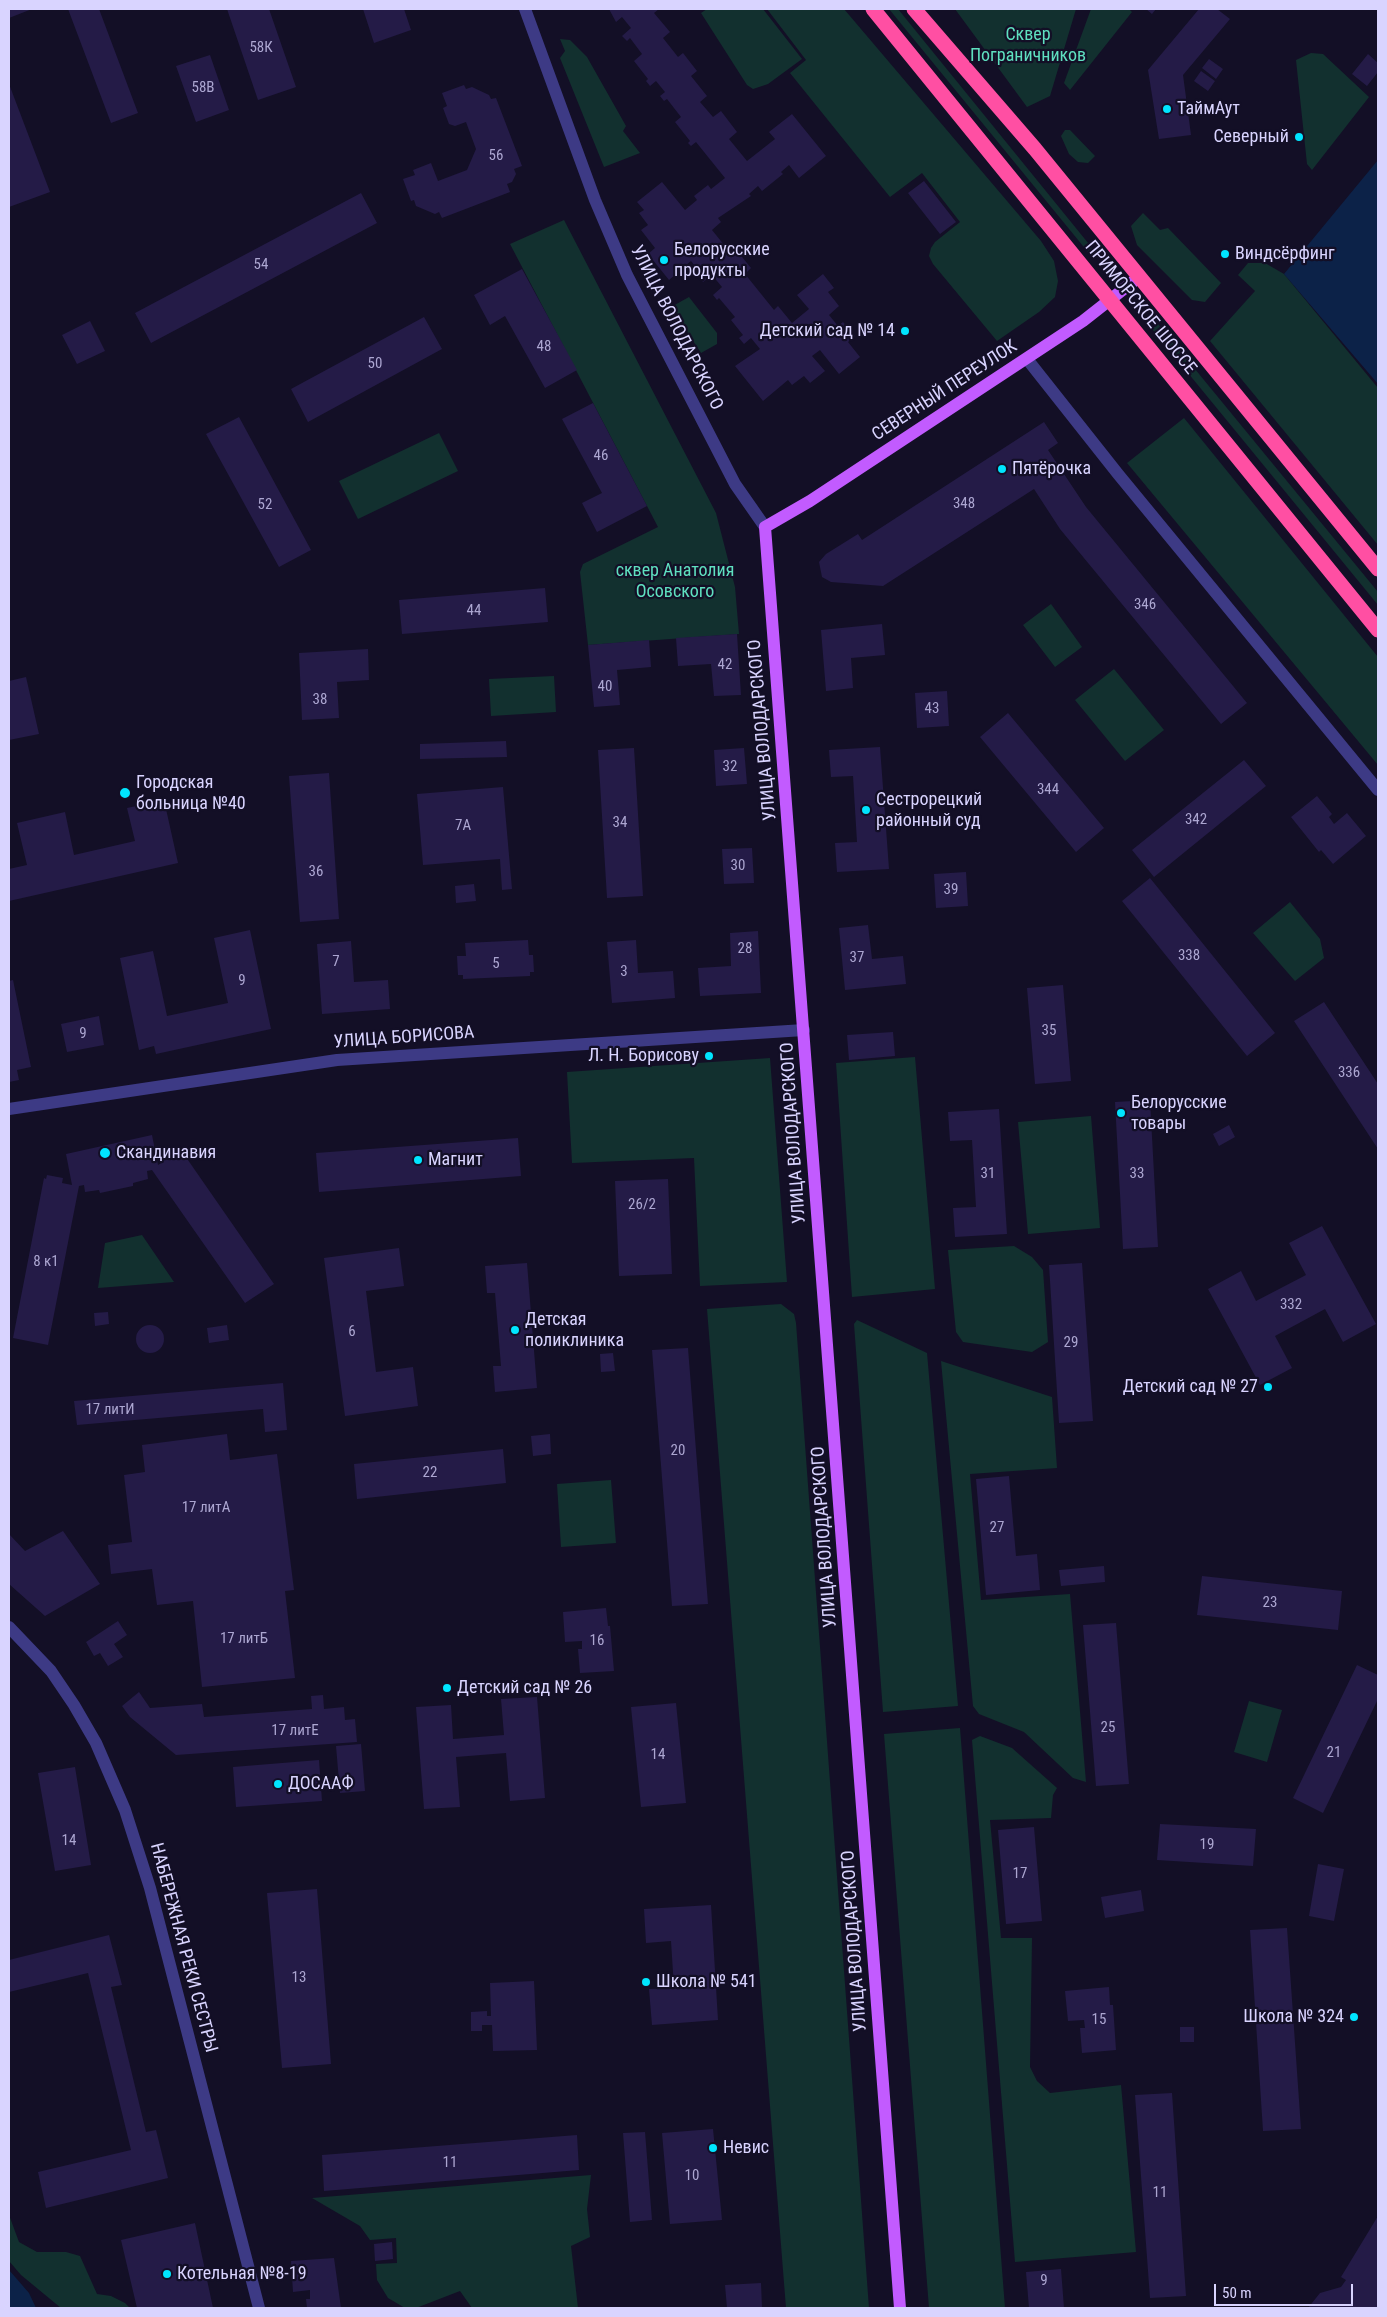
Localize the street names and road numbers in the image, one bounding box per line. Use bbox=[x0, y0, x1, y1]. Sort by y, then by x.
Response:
street label: ПРИМОРСКОЕ ШОССЕ bbox=[1080, 237, 1200, 379]
street label: УЛИЦА ВОЛОДАРСКОГО bbox=[625, 242, 727, 414]
street label: СЕВЕРНЫЙ ПЕРЕУЛОК bbox=[869, 336, 1021, 446]
street label: УЛИЦА ВОЛОДАРСКОГО bbox=[744, 638, 782, 822]
street label: УЛИЦА БОРИСОВА bbox=[333, 1022, 475, 1054]
street label: УЛИЦА ВОЛОДАРСКОГО bbox=[777, 1041, 811, 1225]
street label: УЛИЦА ВОЛОДАРСКОГО bbox=[808, 1445, 842, 1629]
street label: НАБЕРЕЖНАЯ РЕКИ СЕСТРЫ bbox=[145, 1841, 221, 2055]
street label: УЛИЦА ВОЛОДАРСКОГО bbox=[838, 1849, 872, 2033]

